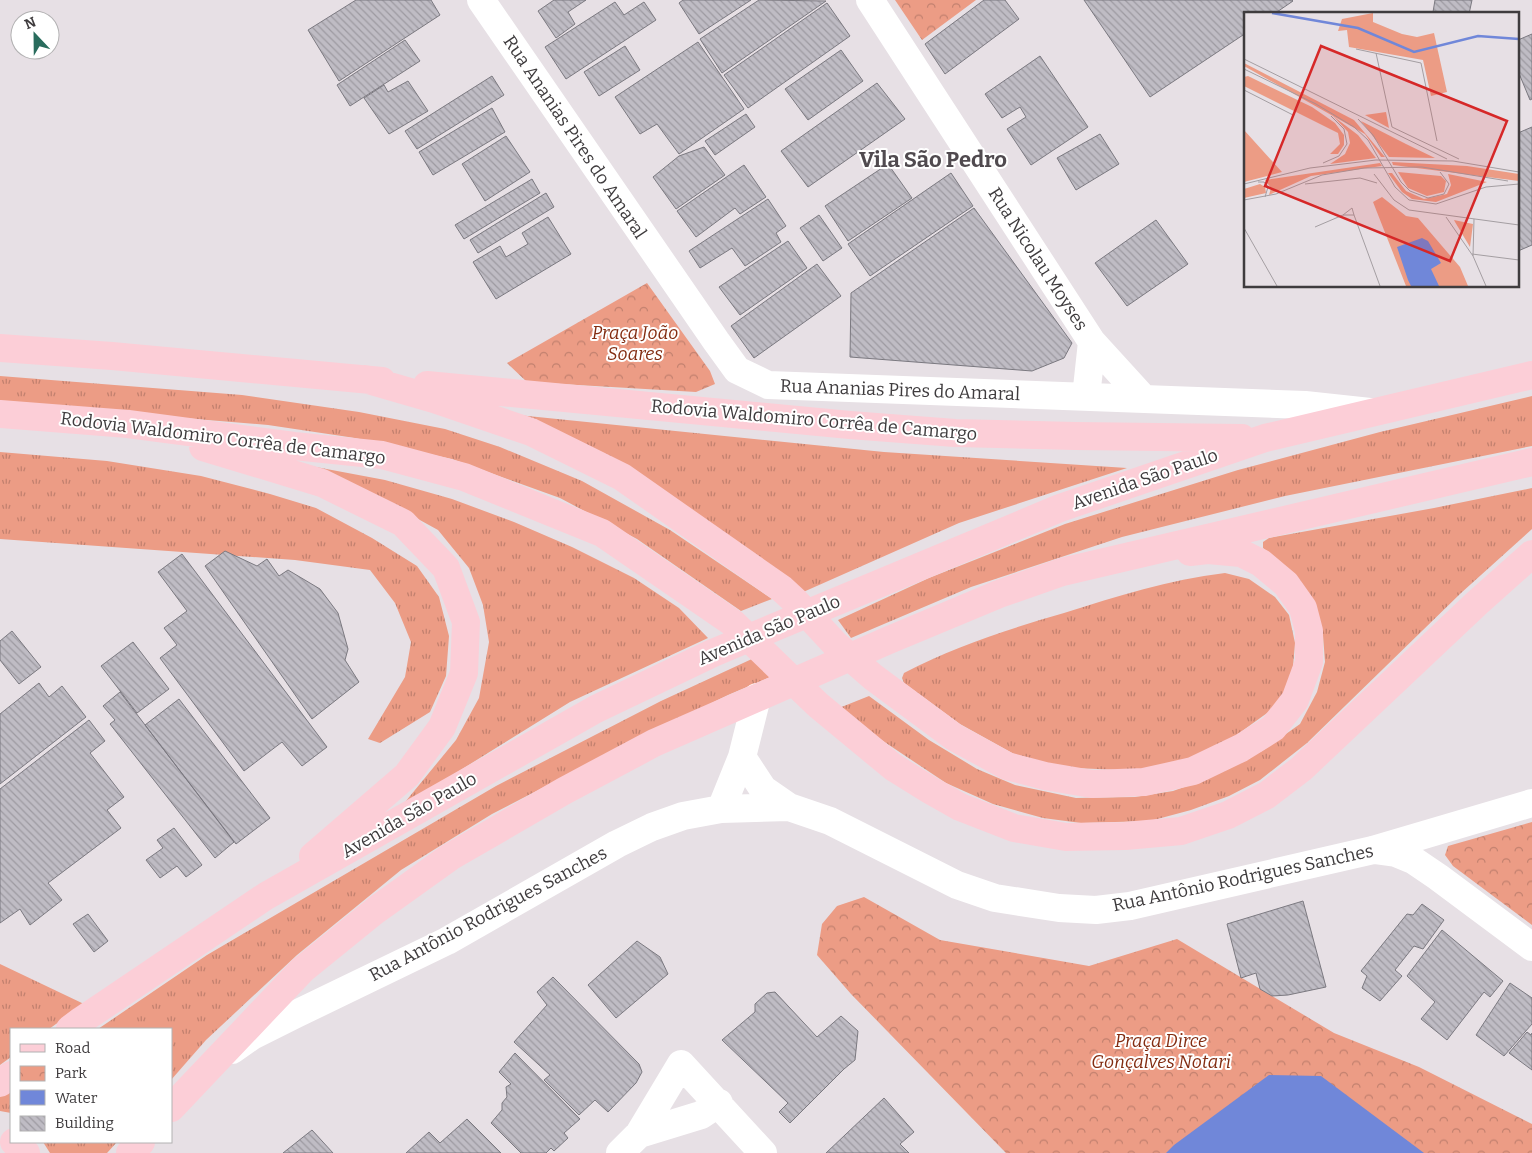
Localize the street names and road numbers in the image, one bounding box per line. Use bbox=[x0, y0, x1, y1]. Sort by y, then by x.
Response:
street label: Rua Ananias Pires do Amaral bbox=[499, 31, 651, 243]
street label: Rua Nicolau Moyses bbox=[983, 183, 1093, 335]
street label: Rua Ananias Pires do Amaral bbox=[780, 375, 1020, 405]
street label: Rodovia Waldomiro Corrêa de Camargo bbox=[650, 395, 978, 445]
street label: Rodovia Waldomiro Corrêa de Camargo bbox=[59, 407, 387, 469]
street label: Avenida São Paulo bbox=[1069, 444, 1221, 514]
street label: Avenida São Paulo bbox=[694, 590, 844, 670]
street label: Avenida São Paulo bbox=[337, 767, 481, 863]
street label: Rua Antônio Rodrigues Sanches bbox=[1110, 840, 1376, 916]
street label: Rua Antônio Rodrigues Sanches bbox=[365, 842, 611, 986]

